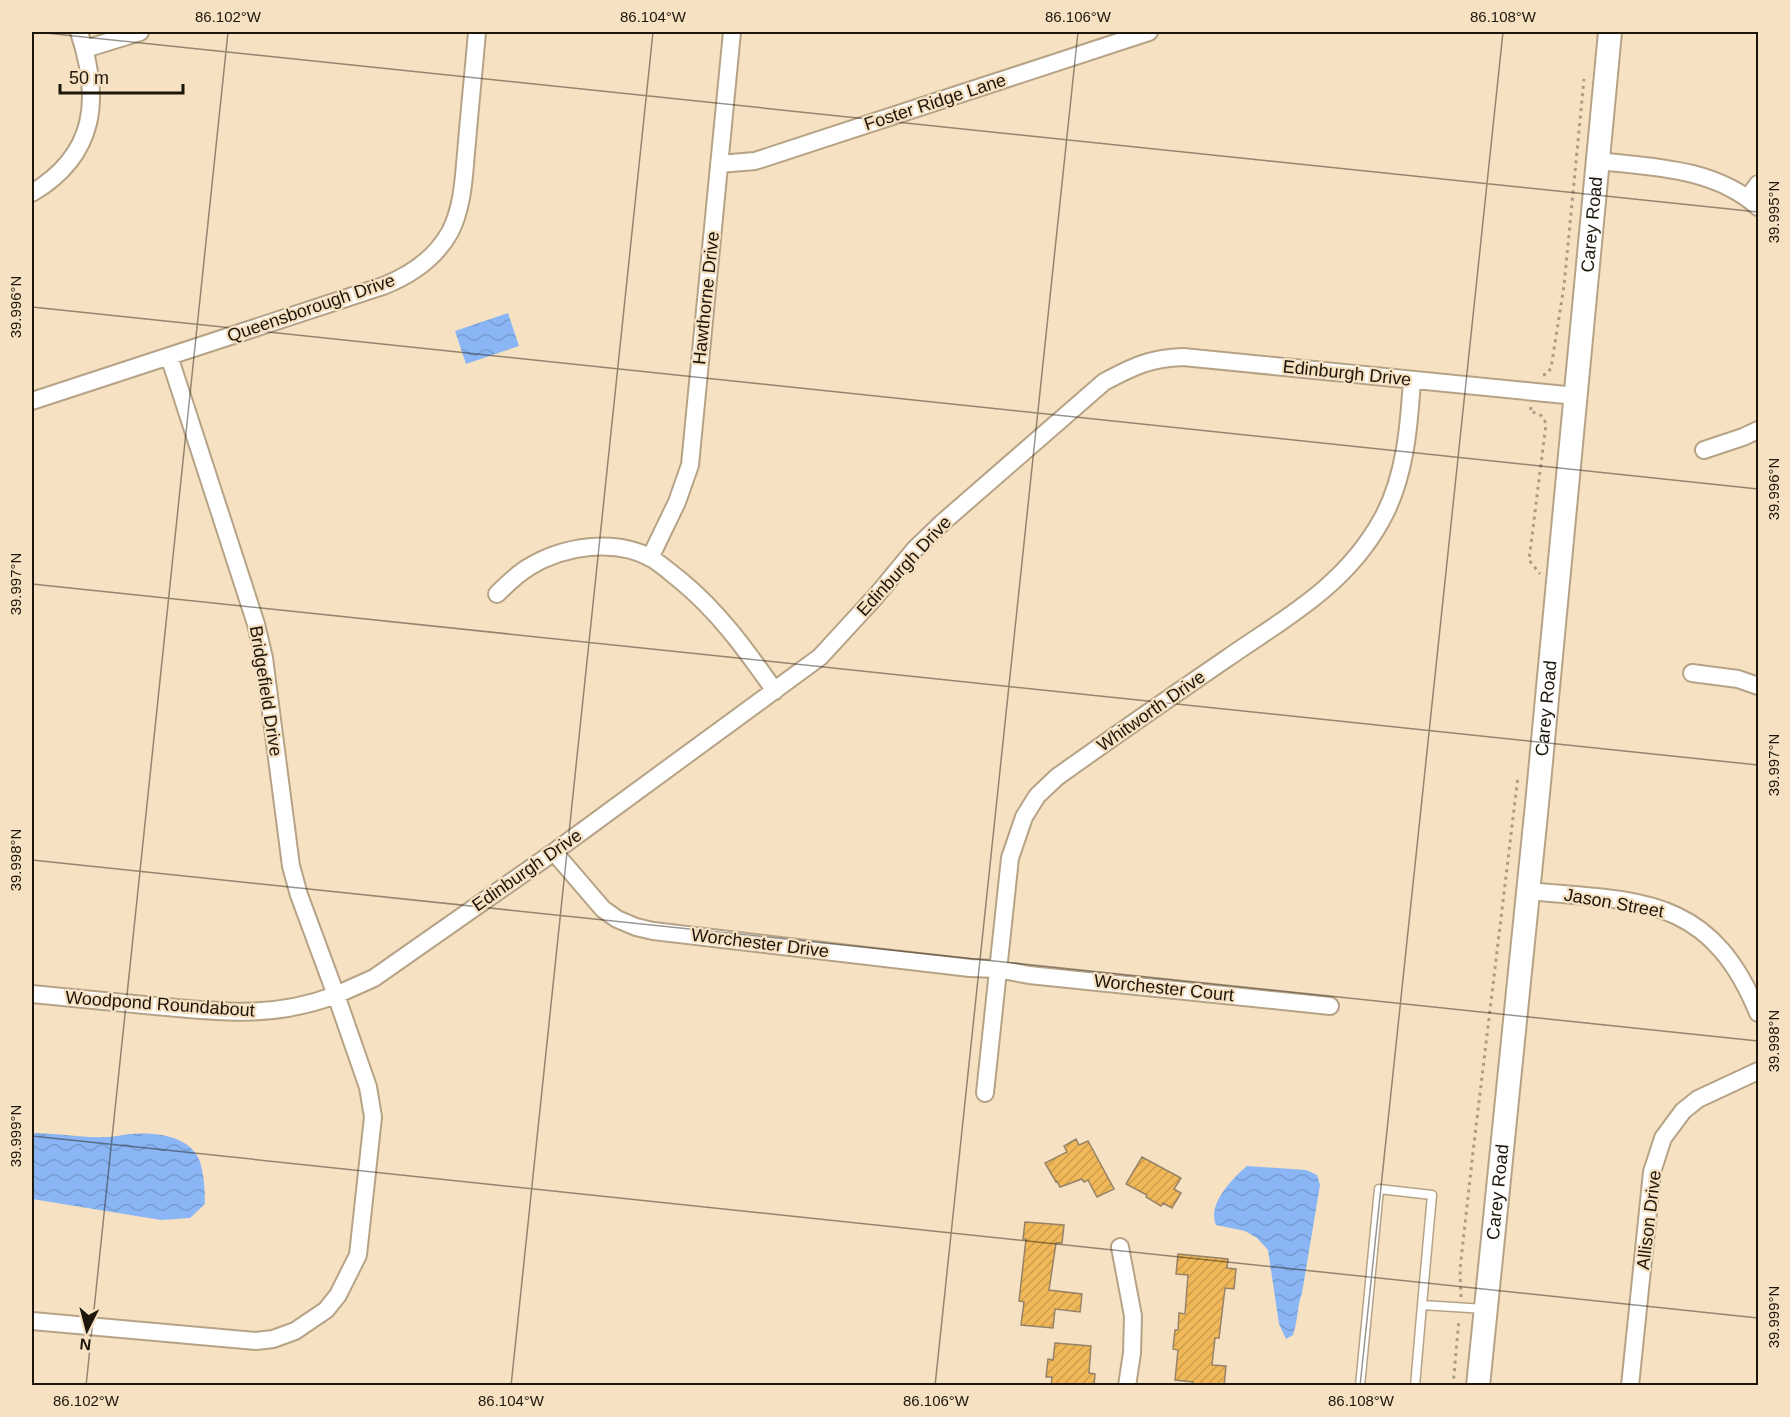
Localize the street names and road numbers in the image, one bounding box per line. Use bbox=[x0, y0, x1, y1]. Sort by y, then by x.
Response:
street label: Foster Ridge Lane bbox=[861, 70, 1009, 134]
street label: Carey Road bbox=[1577, 176, 1606, 273]
street label: Hawthorne Drive bbox=[689, 230, 723, 366]
street label: Queensborough Drive bbox=[224, 270, 398, 346]
street label: Edinburgh Drive bbox=[1282, 356, 1412, 390]
street label: Edinburgh Drive bbox=[853, 512, 955, 620]
street label: Bridgefield Drive bbox=[246, 624, 286, 758]
street label: Carey Road bbox=[1532, 660, 1561, 757]
street label: Whitworth Drive bbox=[1093, 666, 1209, 756]
street label: Edinburgh Drive bbox=[468, 825, 586, 915]
street label: Jason Street bbox=[1562, 884, 1666, 922]
street label: Worchester Drive bbox=[690, 925, 830, 961]
street label: Worchester Court bbox=[1093, 971, 1235, 1005]
street label: Woodpond Roundabout bbox=[65, 987, 255, 1021]
street label: Carey Road bbox=[1483, 1143, 1512, 1241]
street label: Allison Drive bbox=[1633, 1169, 1665, 1271]

